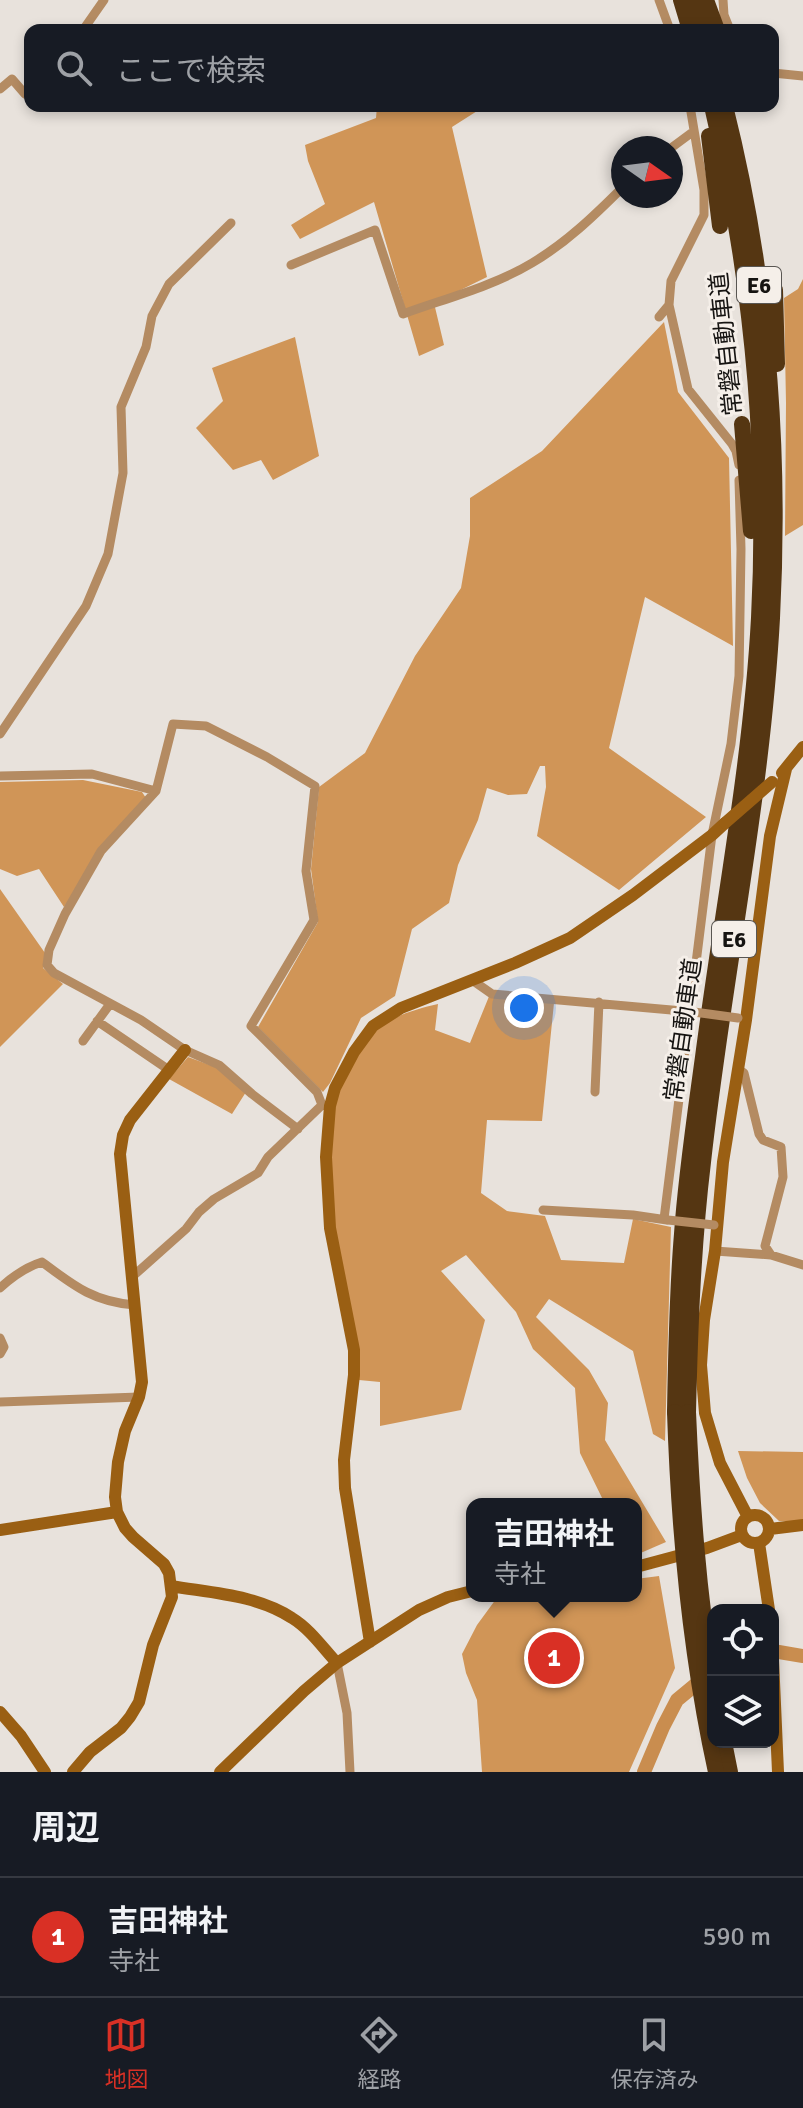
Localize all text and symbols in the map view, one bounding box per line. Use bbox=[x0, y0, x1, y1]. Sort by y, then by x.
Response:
search box bbox=[24, 24, 779, 112]
icon: search bbox=[52, 46, 96, 90]
text: ここで検索 bbox=[116, 53, 266, 90]
north arrow bbox=[611, 136, 683, 208]
road number: E6 bbox=[737, 267, 781, 303]
street label: 常磐自動車道 bbox=[704, 271, 748, 417]
road number: E6 bbox=[712, 921, 756, 957]
street label: 常磐自動車道 bbox=[658, 957, 708, 1103]
your location bbox=[504, 988, 544, 1028]
popup bbox=[466, 1498, 642, 1602]
text: 吉田神社 bbox=[494, 1516, 614, 1553]
text: 寺社 bbox=[494, 1559, 546, 1591]
map controls bbox=[707, 1604, 779, 1748]
button: locate bbox=[707, 1604, 779, 1676]
pin: 1 bbox=[528, 1628, 580, 1688]
button: layers bbox=[707, 1676, 779, 1748]
text: 周辺 bbox=[32, 1807, 100, 1849]
text: 吉田神社 bbox=[108, 1903, 228, 1940]
text: 1 bbox=[51, 1921, 65, 1953]
text: 590 m bbox=[702, 1921, 771, 1953]
text: 寺社 bbox=[108, 1946, 160, 1978]
tab: 地図 bbox=[104, 2013, 149, 2093]
tab: 経路 bbox=[357, 2013, 402, 2093]
tab: 保存済み bbox=[610, 2013, 699, 2093]

